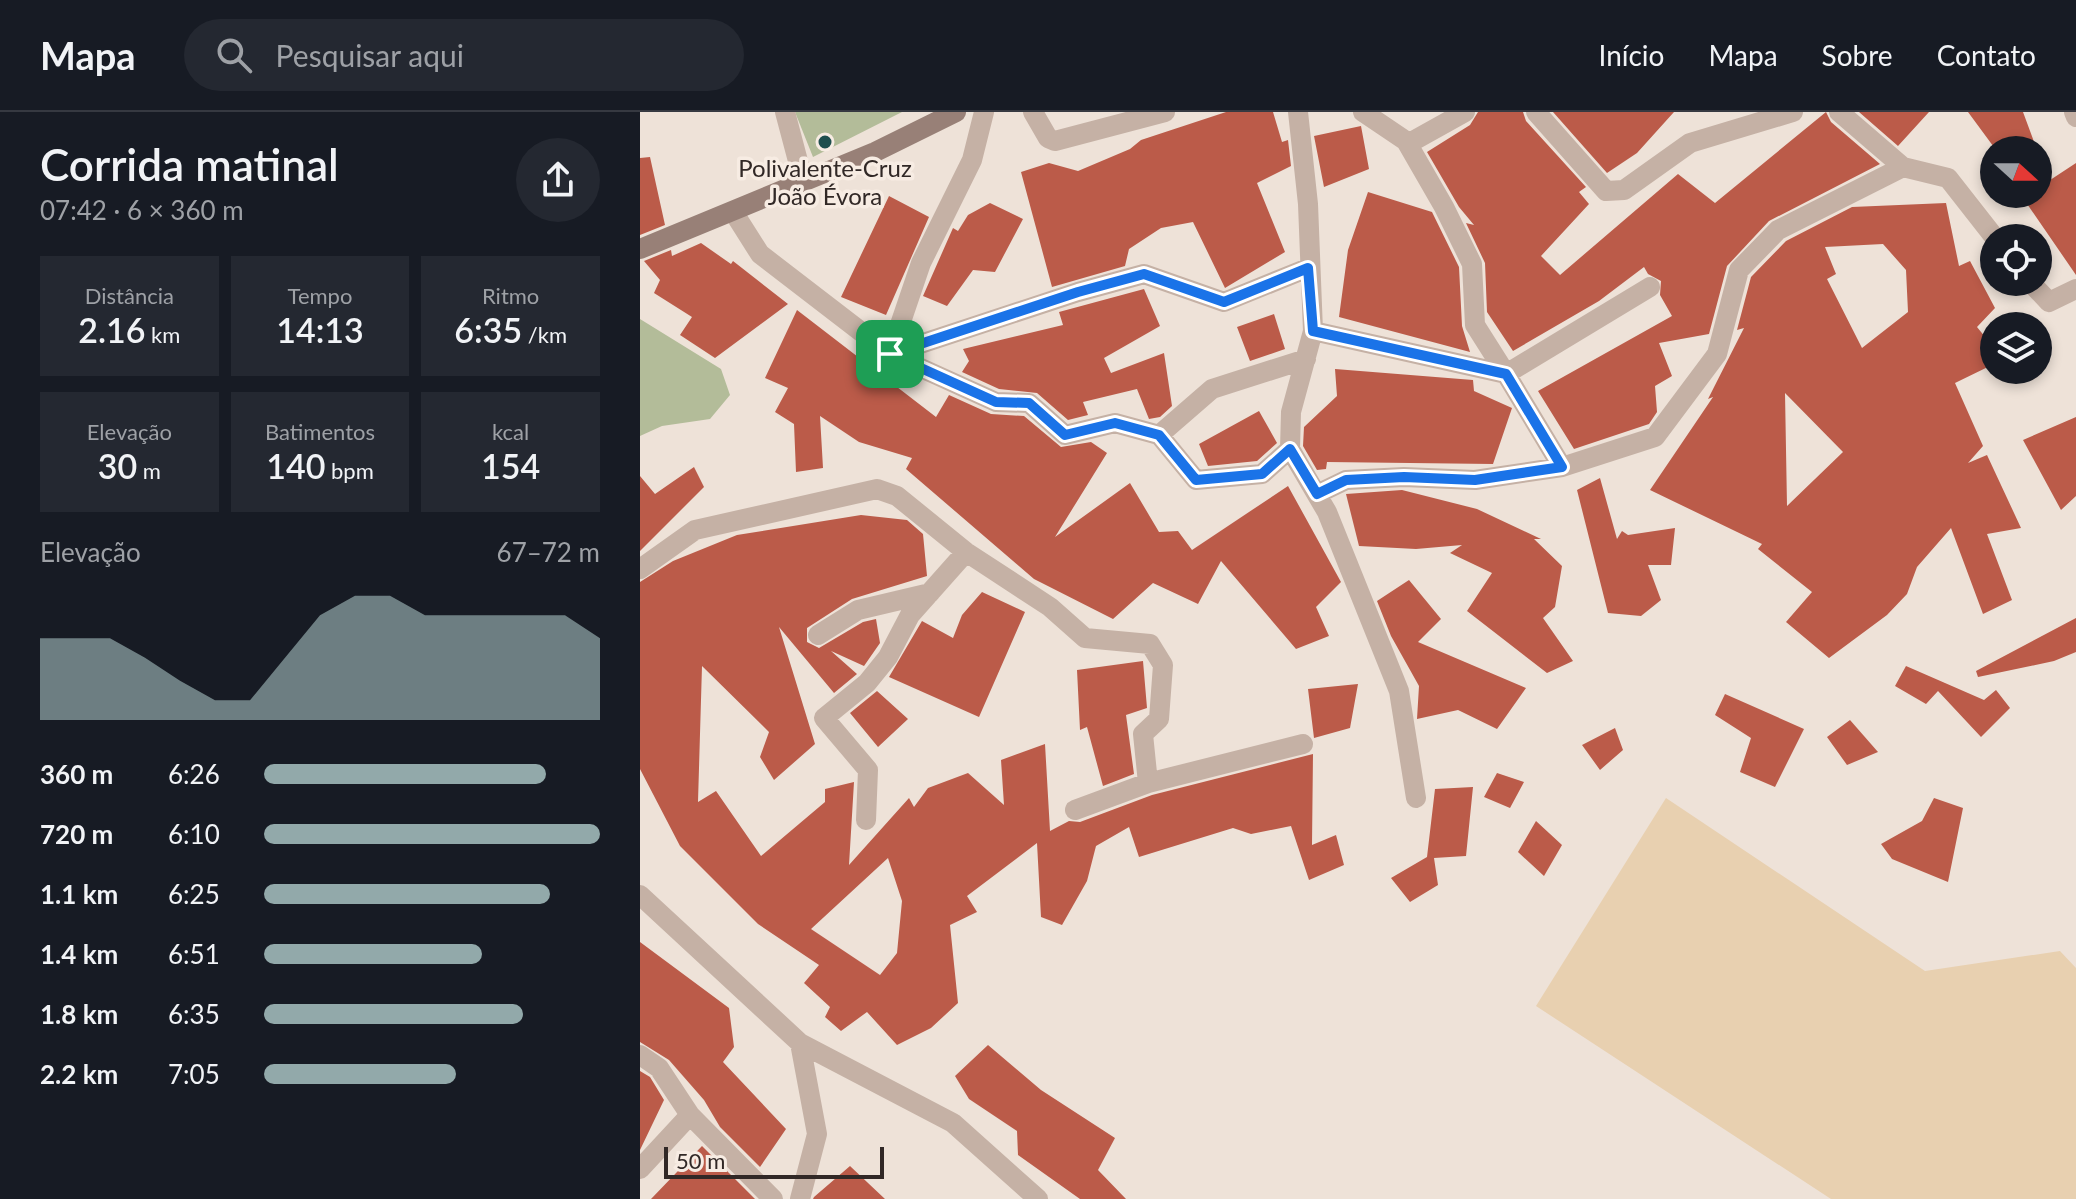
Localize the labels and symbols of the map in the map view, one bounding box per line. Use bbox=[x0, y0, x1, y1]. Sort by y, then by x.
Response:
marker: Polivalente-Cruz João Évora bbox=[816, 133, 834, 151]
north arrow bbox=[1980, 136, 2052, 208]
place label: Polivalente-Cruz João Évora bbox=[738, 153, 912, 210]
pin bbox=[856, 320, 924, 388]
scale bar bbox=[664, 1143, 884, 1179]

